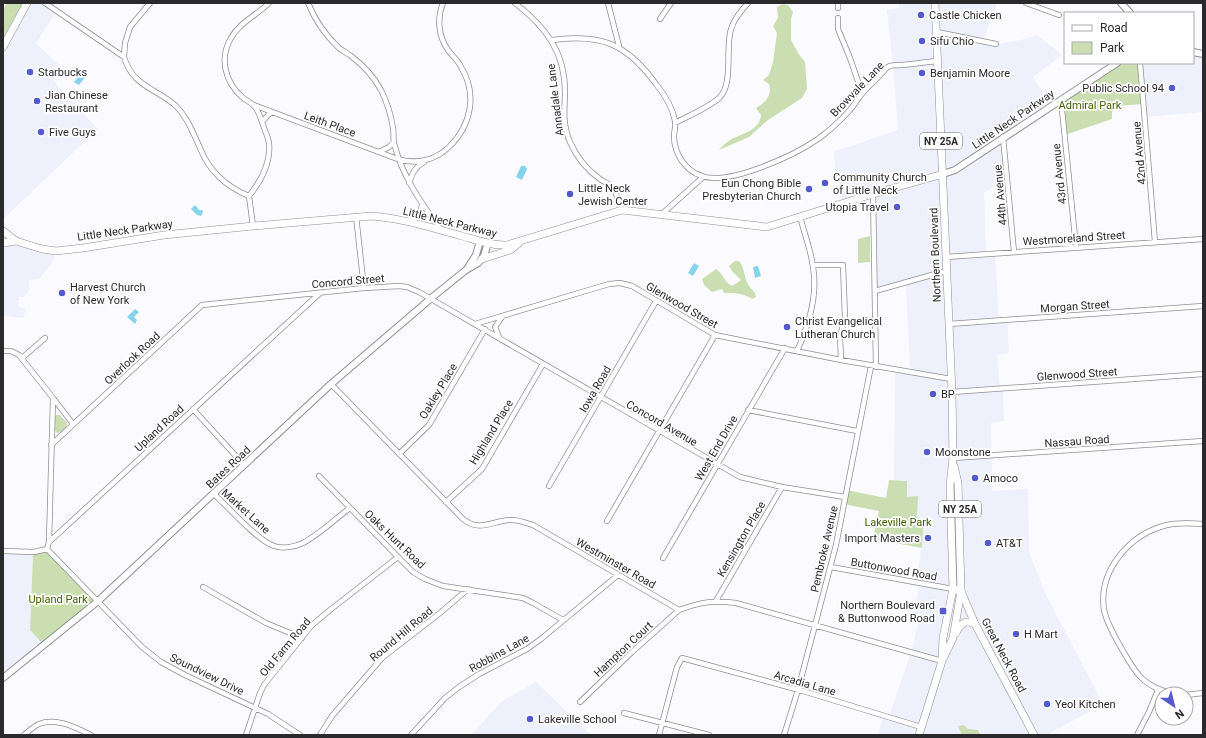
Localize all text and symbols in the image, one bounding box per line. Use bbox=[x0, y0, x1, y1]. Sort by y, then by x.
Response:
place label: Castle Chicken bbox=[929, 9, 1002, 22]
marker: Castle Chicken bbox=[916, 10, 926, 20]
legend bbox=[1064, 12, 1194, 64]
text: Road bbox=[1100, 21, 1128, 35]
place label: Sifu Chio bbox=[930, 35, 974, 48]
marker: Sifu Chio bbox=[917, 36, 927, 46]
text: Park bbox=[1100, 41, 1125, 55]
street label: Browvale Lane bbox=[828, 59, 887, 120]
street label: Annadale Lane bbox=[545, 63, 566, 137]
place label: Starbucks bbox=[38, 66, 87, 79]
marker: Starbucks bbox=[25, 67, 35, 77]
place label: Benjamin Moore bbox=[930, 67, 1010, 80]
marker: Benjamin Moore bbox=[917, 68, 927, 78]
place label: Public School 94 bbox=[1082, 82, 1164, 95]
marker: Public School 94 bbox=[1167, 83, 1177, 93]
street label: Little Neck Parkway bbox=[970, 87, 1057, 152]
place label: Jian Chinese Restaurant bbox=[45, 89, 108, 115]
marker: Jian Chinese Restaurant bbox=[32, 96, 42, 106]
park label: Admiral Park bbox=[1059, 99, 1122, 112]
street label: Leith Place bbox=[302, 109, 358, 140]
street label: 42nd Avenue bbox=[1130, 121, 1149, 185]
place label: Five Guys bbox=[49, 126, 96, 139]
marker: Five Guys bbox=[36, 127, 46, 137]
road number: NY 25A bbox=[920, 133, 962, 149]
street label: 43rd Avenue bbox=[1050, 143, 1069, 205]
street label: 44th Avenue bbox=[991, 164, 1010, 226]
place label: Community Church of Little Neck bbox=[833, 171, 927, 197]
place label: Eun Chong Bible Presbyterian Church bbox=[702, 177, 801, 203]
marker: Community Church of Little Neck bbox=[820, 178, 830, 188]
place label: Little Neck Jewish Center bbox=[578, 182, 648, 208]
marker: Eun Chong Bible Presbyterian Church bbox=[804, 184, 814, 194]
marker: Little Neck Jewish Center bbox=[565, 189, 575, 199]
place label: Utopia Travel bbox=[825, 201, 889, 214]
marker: Utopia Travel bbox=[892, 202, 902, 212]
street label: Little Neck Parkway bbox=[402, 205, 499, 241]
street label: Northern Boulevard bbox=[927, 207, 944, 303]
street label: Little Neck Parkway bbox=[76, 217, 174, 244]
street label: Westmoreland Street bbox=[1022, 228, 1126, 249]
street label: Concord Street bbox=[311, 272, 385, 291]
street label: Glenwood Street bbox=[643, 280, 720, 331]
place label: Harvest Church of New York bbox=[70, 281, 145, 307]
marker: Harvest Church of New York bbox=[57, 288, 67, 298]
street label: Morgan Street bbox=[1040, 298, 1111, 315]
place label: Christ Evangelical Lutheran Church bbox=[795, 315, 882, 341]
marker: Christ Evangelical Lutheran Church bbox=[782, 322, 792, 332]
street label: Overlook Road bbox=[102, 329, 163, 387]
street label: Oakley Place bbox=[417, 361, 460, 421]
street label: Iowa Road bbox=[577, 364, 614, 415]
street label: Glenwood Street bbox=[1036, 365, 1118, 384]
place label: BP bbox=[941, 388, 955, 401]
marker: BP bbox=[928, 389, 938, 399]
street label: Highland Place bbox=[467, 397, 516, 467]
street label: Concord Avenue bbox=[624, 398, 700, 449]
street label: Upland Road bbox=[132, 402, 187, 454]
street label: West End Drive bbox=[692, 413, 740, 483]
street label: Nassau Road bbox=[1044, 433, 1110, 450]
street label: Bates Road bbox=[203, 444, 253, 491]
place label: Moonstone bbox=[935, 446, 991, 459]
marker: Moonstone bbox=[922, 447, 932, 457]
place label: Amoco bbox=[983, 472, 1018, 485]
marker: Amoco bbox=[970, 473, 980, 483]
street label: Market Lane bbox=[219, 486, 273, 537]
street label: Kensington Place bbox=[715, 499, 768, 579]
road number: NY 25A bbox=[939, 501, 981, 517]
street label: Pembroke Avenue bbox=[808, 504, 841, 594]
street label: Oaks Hunt Road bbox=[362, 507, 428, 572]
park label: Lakeville Park bbox=[864, 516, 932, 529]
place label: Import Masters bbox=[844, 532, 920, 545]
marker: Import Masters bbox=[923, 533, 933, 543]
street label: Westminster Road bbox=[574, 535, 658, 592]
place label: AT&T bbox=[996, 537, 1023, 550]
marker: AT&T bbox=[983, 538, 993, 548]
street label: Buttonwood Road bbox=[850, 556, 938, 583]
park label: Upland Park bbox=[28, 593, 88, 606]
place label: Northern Boulevard & Buttonwood Road bbox=[838, 599, 935, 625]
street label: Round Hill Road bbox=[367, 604, 435, 664]
marker: Northern Boulevard & Buttonwood Road bbox=[938, 606, 948, 616]
street label: Old Farm Road bbox=[257, 615, 314, 679]
street label: Great Neck Road bbox=[979, 616, 1029, 695]
street label: Hampton Court bbox=[591, 619, 656, 680]
place label: H Mart bbox=[1024, 628, 1058, 641]
marker: H Mart bbox=[1011, 629, 1021, 639]
street label: Robbins Lane bbox=[467, 632, 532, 675]
street label: Soundview Drive bbox=[168, 651, 246, 698]
street label: Arcadia Lane bbox=[772, 668, 838, 699]
north arrow bbox=[1154, 686, 1194, 726]
place label: Yeol Kitchen bbox=[1055, 698, 1116, 711]
marker: Yeol Kitchen bbox=[1042, 699, 1052, 709]
text: N bbox=[1172, 706, 1186, 721]
place label: Lakeville School bbox=[538, 713, 617, 726]
marker: Lakeville School bbox=[525, 714, 535, 724]

